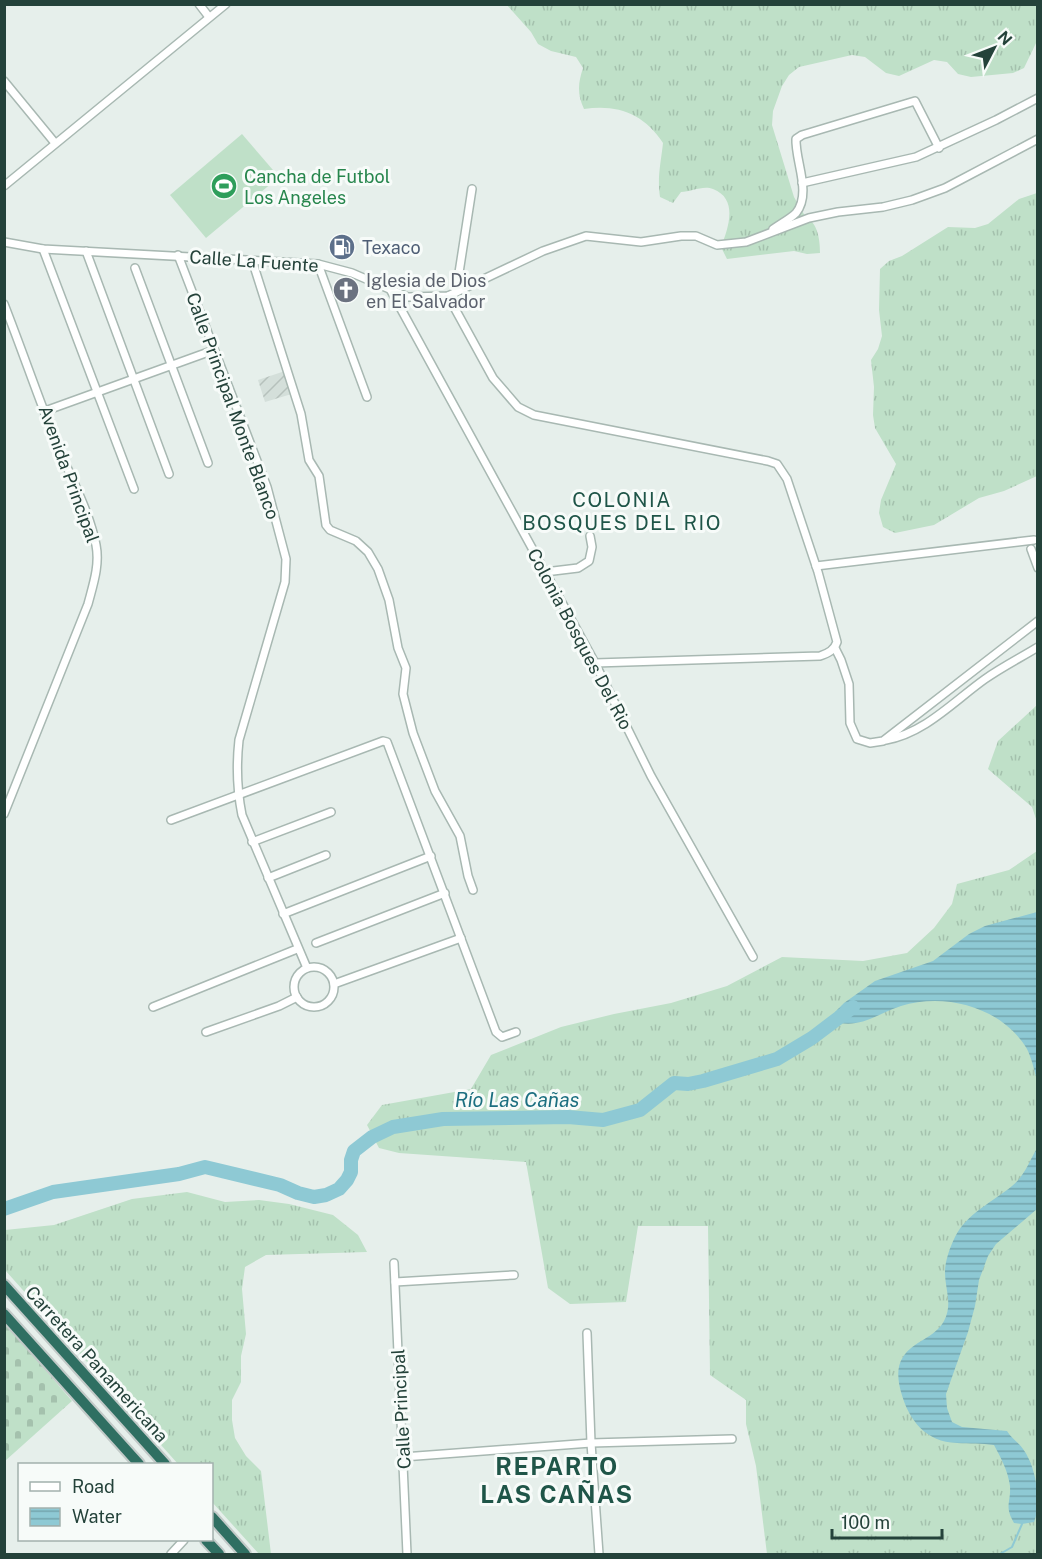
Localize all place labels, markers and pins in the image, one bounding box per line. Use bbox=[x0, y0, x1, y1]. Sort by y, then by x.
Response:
place label: Cancha de Futbol Los Angeles bbox=[244, 166, 390, 208]
sports icon: Cancha de Futbol Los Angeles bbox=[209, 171, 239, 201]
fuel station icon: Texaco bbox=[327, 232, 357, 262]
place label: Texaco bbox=[362, 237, 421, 258]
place label: Iglesia de Dios en El Salvador bbox=[366, 270, 486, 312]
church icon: Iglesia de Dios en El Salvador bbox=[331, 275, 361, 305]

